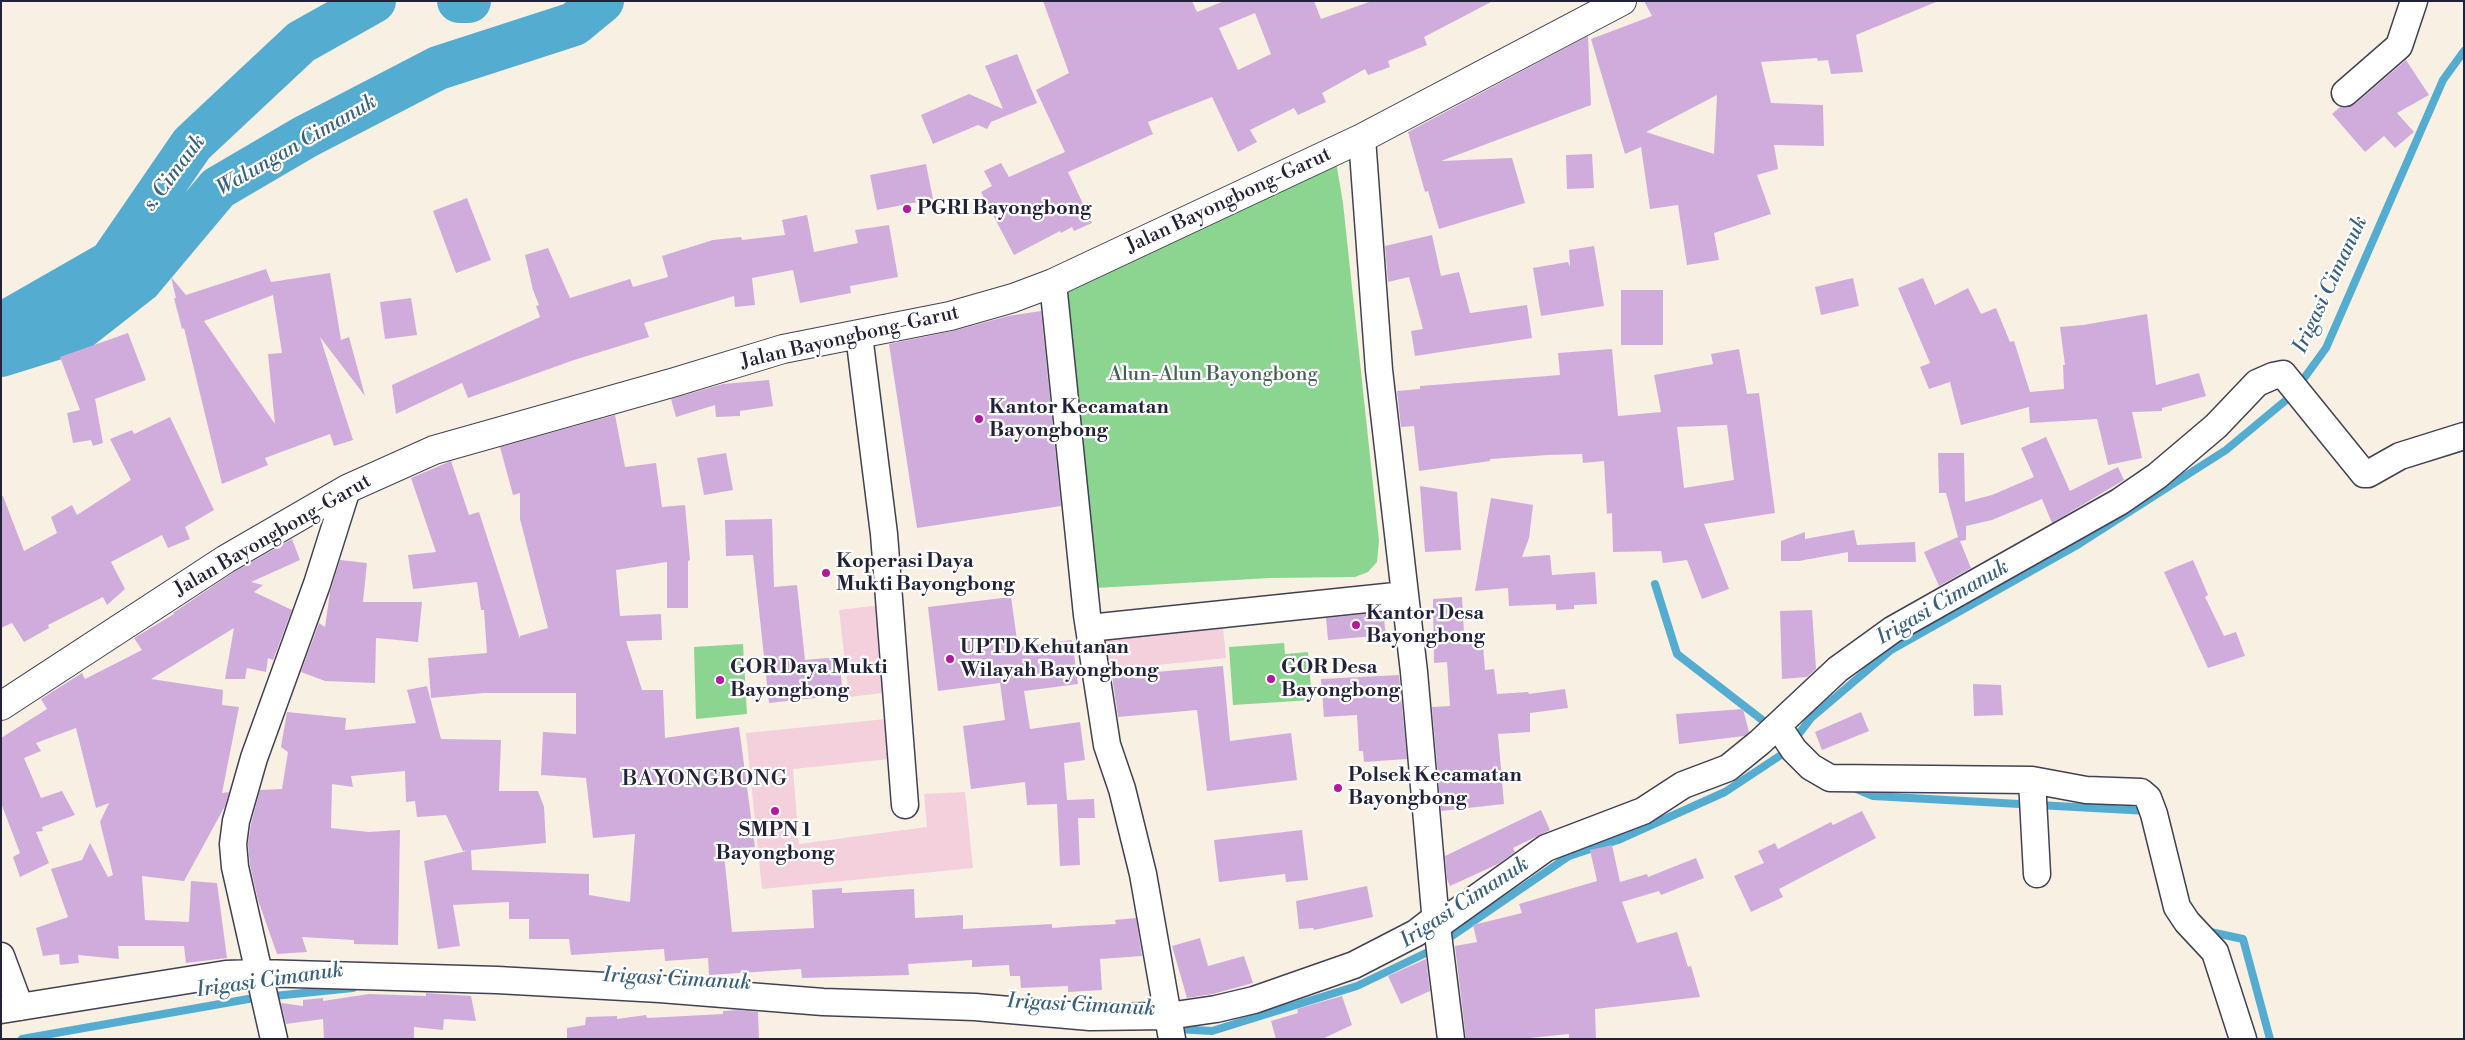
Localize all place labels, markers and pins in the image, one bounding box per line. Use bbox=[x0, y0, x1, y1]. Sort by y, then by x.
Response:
place label: PGRI Bayongbong bbox=[917, 197, 1091, 221]
marker: PGRI Bayongbong bbox=[901, 203, 913, 215]
place label: Kantor Kecamatan Bayongbong bbox=[989, 396, 1169, 443]
marker: Kantor Kecamatan Bayongbong bbox=[973, 413, 985, 425]
place label: Koperasi Daya Mukti Bayongbong bbox=[836, 550, 1015, 597]
marker: Koperasi Daya Mukti Bayongbong bbox=[820, 567, 832, 579]
place label: Kantor Desa Bayongbong bbox=[1366, 602, 1485, 649]
marker: Kantor Desa Bayongbong bbox=[1350, 619, 1362, 631]
place label: UPTD Kehutanan Wilayah Bayongbong bbox=[960, 636, 1158, 683]
marker: UPTD Kehutanan Wilayah Bayongbong bbox=[944, 653, 956, 665]
place label: GOR Daya Mukti Bayongbong bbox=[730, 656, 888, 703]
place label: GOR Desa Bayongbong bbox=[1281, 656, 1400, 703]
marker: GOR Desa Bayongbong bbox=[1265, 673, 1277, 685]
marker: GOR Daya Mukti Bayongbong bbox=[714, 674, 726, 686]
place label: Polsek Kecamatan Bayongbong bbox=[1348, 764, 1522, 811]
marker: Polsek Kecamatan Bayongbong bbox=[1332, 782, 1344, 794]
marker: SMPN 1 Bayongbong bbox=[769, 805, 781, 817]
place label: SMPN 1 Bayongbong bbox=[716, 819, 834, 866]

